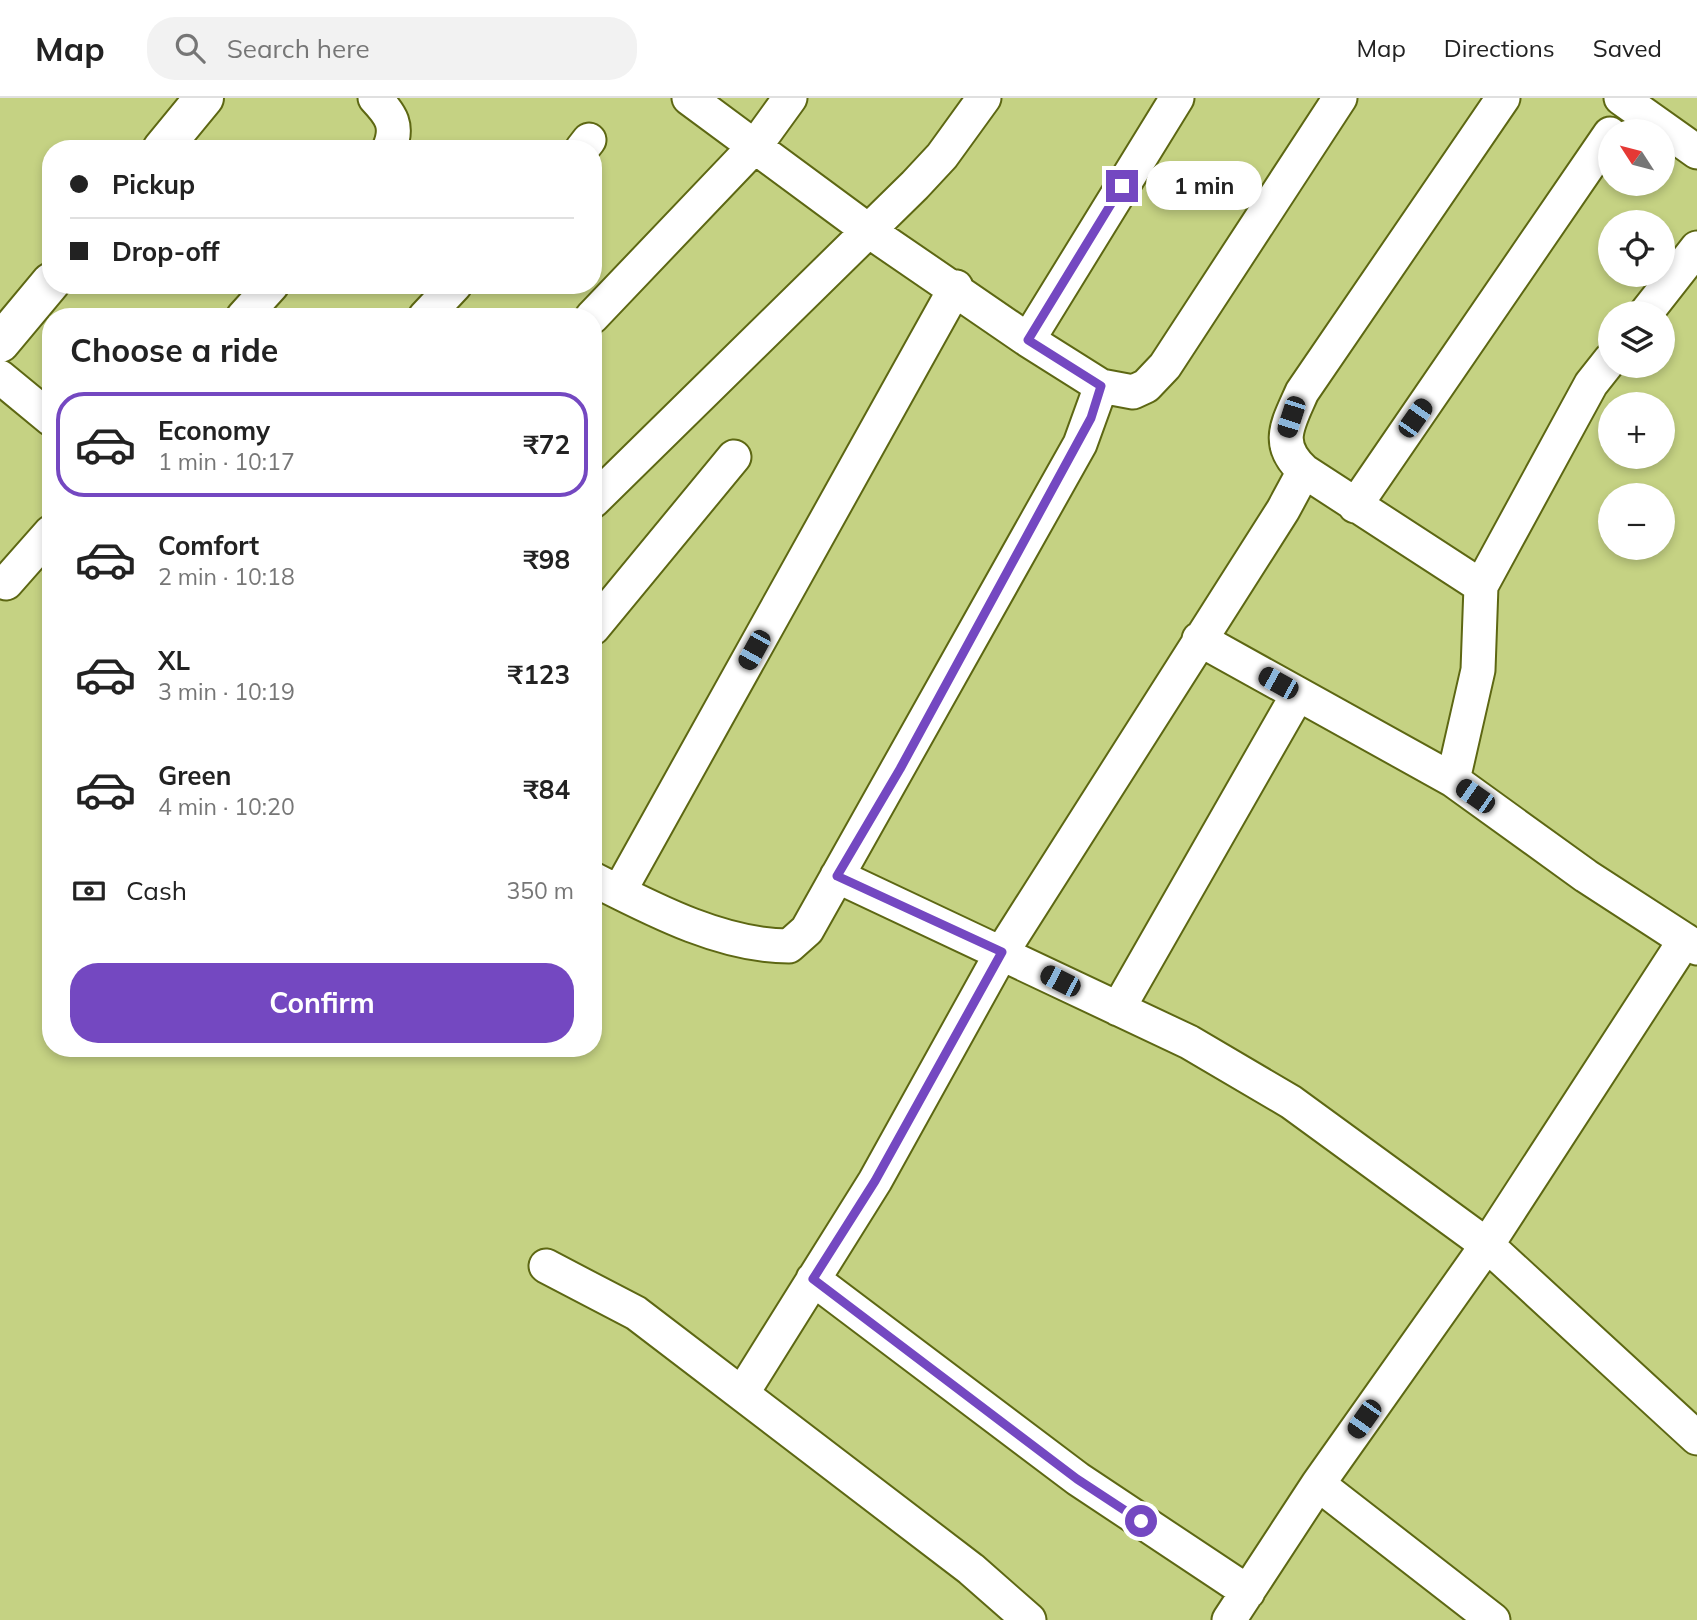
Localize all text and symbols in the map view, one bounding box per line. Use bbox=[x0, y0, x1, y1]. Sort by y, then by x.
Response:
search box bbox=[147, 17, 637, 80]
text: Map bbox=[35, 28, 105, 69]
icon: search bbox=[171, 29, 209, 67]
text: Search here bbox=[227, 32, 370, 65]
text: Map bbox=[1356, 33, 1406, 63]
text: Directions bbox=[1444, 33, 1555, 63]
text: Saved bbox=[1593, 33, 1662, 63]
north arrow bbox=[1598, 119, 1675, 196]
map controls bbox=[1598, 119, 1675, 560]
callout: 1 min bbox=[1146, 162, 1262, 210]
text: Pickup bbox=[112, 168, 195, 201]
route end bbox=[1106, 170, 1138, 202]
text: 1 min bbox=[1174, 171, 1234, 200]
button: locate bbox=[1598, 210, 1675, 287]
text: Drop-off bbox=[112, 235, 219, 268]
button: layers bbox=[1598, 301, 1675, 378]
text: Choose a ride bbox=[70, 330, 278, 370]
button: + bbox=[1598, 392, 1675, 469]
car bbox=[1275, 394, 1308, 440]
car bbox=[1395, 395, 1436, 441]
icon: car bbox=[74, 413, 137, 476]
text: Economy bbox=[158, 414, 270, 447]
text: ₹72 bbox=[523, 428, 570, 461]
text: 1 min · 10:17 bbox=[158, 447, 295, 476]
button: − bbox=[1598, 483, 1675, 560]
icon: car bbox=[74, 528, 137, 591]
text: Comfort bbox=[158, 529, 259, 562]
text: ₹98 bbox=[523, 543, 570, 576]
text: 2 min · 10:18 bbox=[158, 562, 295, 591]
car bbox=[735, 627, 774, 673]
icon: car bbox=[74, 643, 137, 706]
text: XL bbox=[158, 644, 190, 677]
text: ₹123 bbox=[508, 658, 570, 691]
car bbox=[1255, 664, 1302, 702]
text: 3 min · 10:19 bbox=[158, 677, 295, 706]
icon: car bbox=[74, 758, 137, 821]
text: Green bbox=[158, 759, 231, 792]
text: ₹84 bbox=[523, 773, 570, 806]
car bbox=[1452, 775, 1499, 817]
text: 4 min · 10:20 bbox=[158, 792, 295, 821]
icon: cash bbox=[70, 872, 108, 910]
text: Cash bbox=[126, 874, 187, 907]
text: 350 m bbox=[506, 876, 574, 905]
car bbox=[1037, 962, 1084, 1000]
button: Confirm bbox=[70, 963, 574, 1043]
car bbox=[1344, 1396, 1385, 1442]
route start bbox=[1125, 1505, 1157, 1537]

